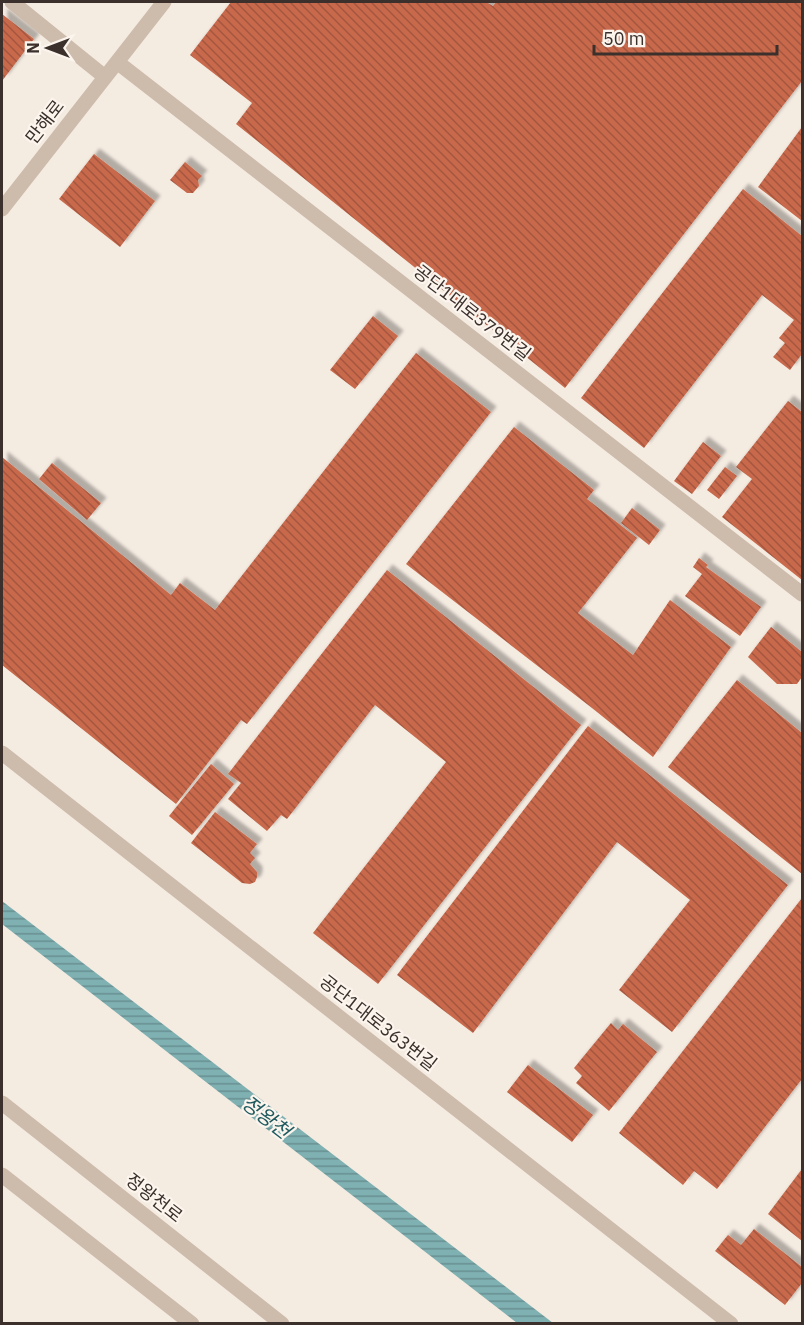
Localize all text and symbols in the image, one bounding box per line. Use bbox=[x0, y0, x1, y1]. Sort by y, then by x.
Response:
north arrow bbox=[18, 18, 78, 78]
scale bar bbox=[594, 18, 777, 56]
text: 50 m bbox=[603, 27, 645, 50]
text: N bbox=[23, 42, 43, 54]
street label: 만해로 bbox=[20, 95, 69, 148]
street label: 공단1대로379번길 bbox=[409, 260, 536, 366]
street label: 공단1대로363번길 bbox=[315, 970, 442, 1076]
water label: 정왕천 bbox=[236, 1089, 298, 1146]
street label: 정왕천로 bbox=[121, 1168, 187, 1227]

